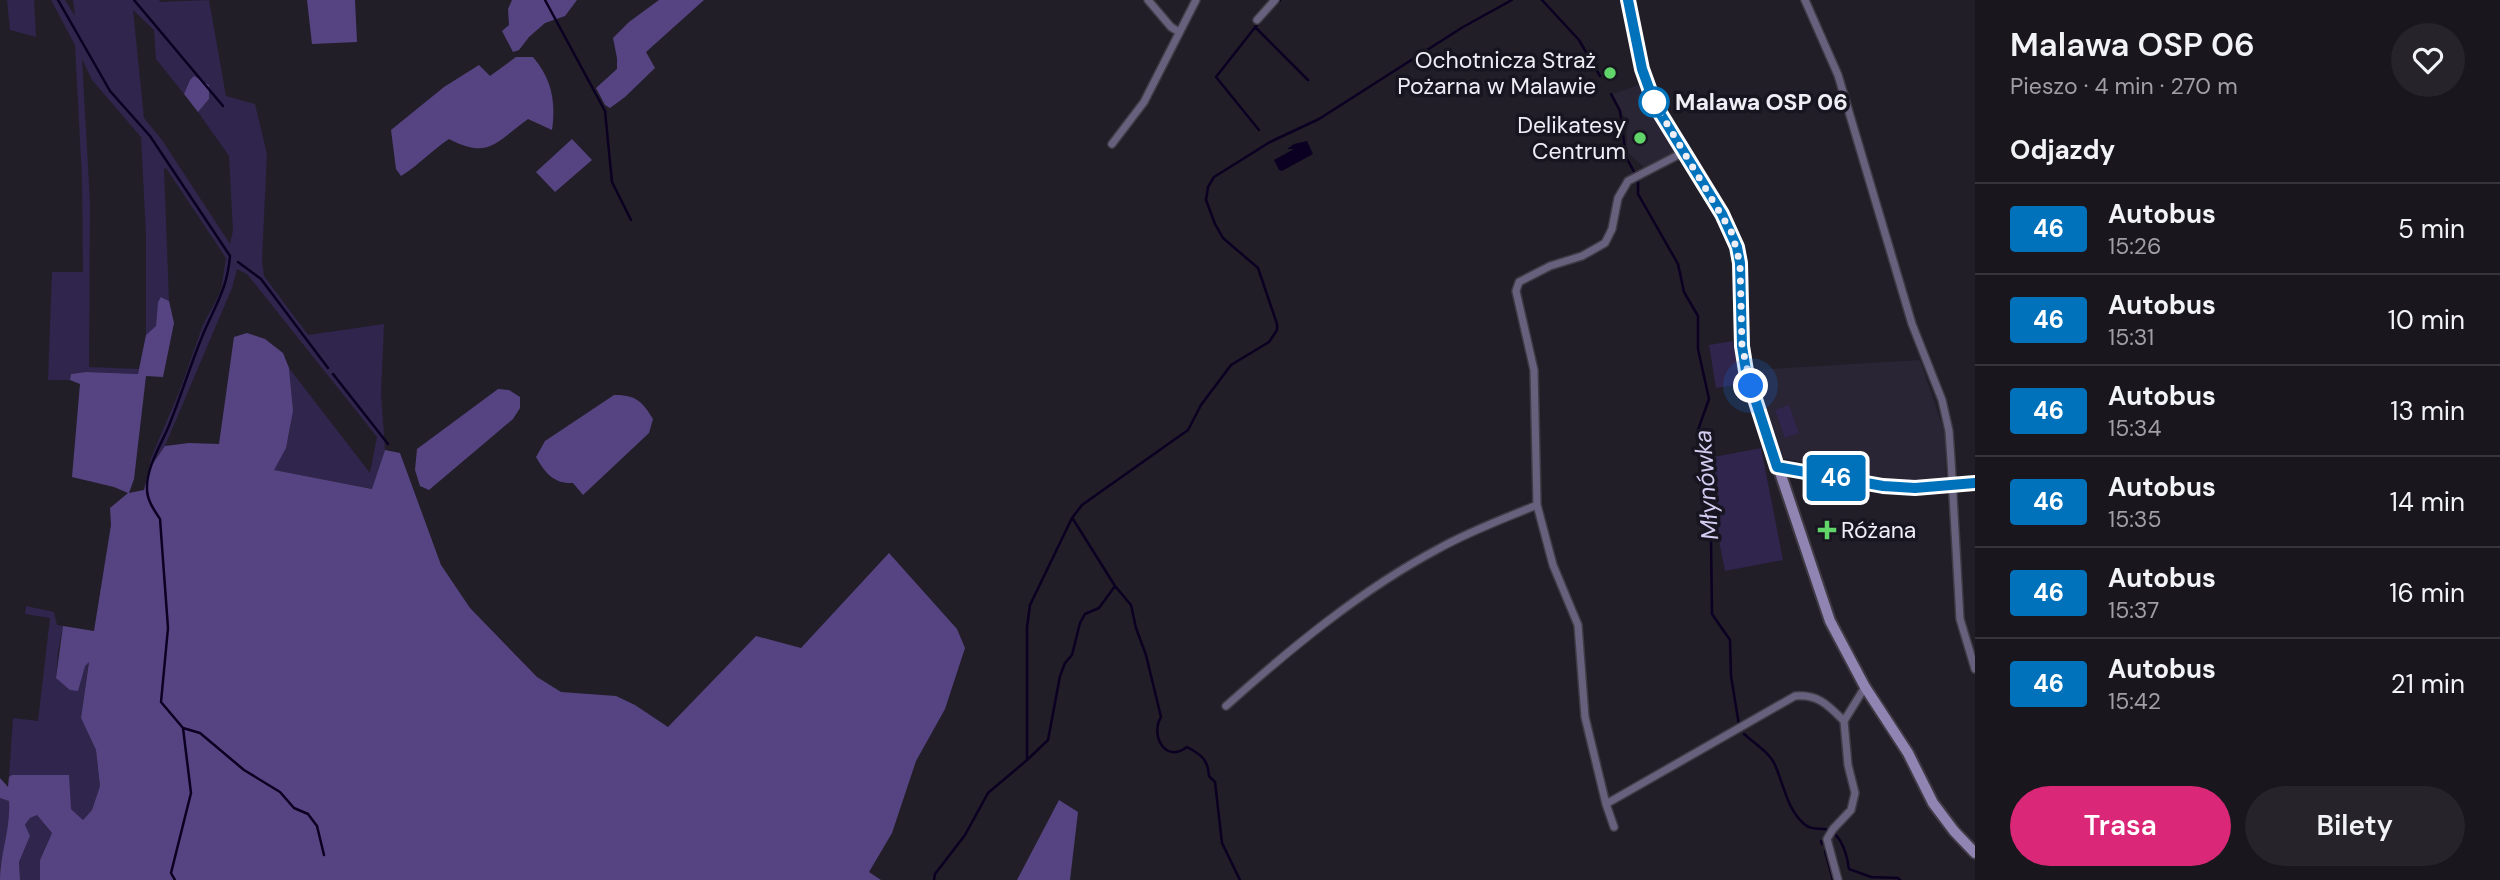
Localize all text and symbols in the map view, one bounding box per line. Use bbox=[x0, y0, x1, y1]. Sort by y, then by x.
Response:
text: Malawa OSP 06 bbox=[2010, 23, 2255, 66]
button: heart bbox=[2391, 23, 2465, 97]
place label: Ochotnicza Straż Pożarna w Malawie bbox=[1397, 45, 1596, 101]
marker: Ochotnicza Straż Pożarna w Malawie bbox=[1602, 65, 1618, 81]
text: Pieszo · 4 min · 270 m bbox=[2010, 71, 2238, 101]
marker: Malawa OSP 06 bbox=[1639, 87, 1669, 117]
place label: Malawa OSP 06 bbox=[1675, 87, 1848, 117]
place label: Delikatesy Centrum bbox=[1517, 110, 1626, 166]
marker: Delikatesy Centrum bbox=[1632, 130, 1648, 146]
text: Odjazdy bbox=[2010, 133, 2115, 167]
text: Autobus bbox=[2108, 197, 2216, 231]
text: 5 min bbox=[2398, 212, 2465, 246]
text: 46 bbox=[2033, 213, 2064, 244]
text: 15:26 bbox=[2108, 231, 2162, 261]
text: Autobus bbox=[2108, 288, 2216, 322]
text: 10 min bbox=[2388, 303, 2465, 337]
text: 46 bbox=[2033, 304, 2064, 335]
text: 15:31 bbox=[2108, 322, 2154, 352]
your location bbox=[1733, 368, 1768, 403]
text: Autobus bbox=[2108, 379, 2216, 413]
text: 13 min bbox=[2390, 394, 2465, 428]
text: 46 bbox=[2033, 395, 2064, 426]
text: 15:34 bbox=[2108, 413, 2161, 443]
water label: Młynówka bbox=[1687, 429, 1725, 541]
line badge: 46 bbox=[1804, 455, 1868, 501]
text: 46 bbox=[1821, 462, 1851, 493]
text: Autobus bbox=[2108, 470, 2216, 504]
text: 14 min bbox=[2390, 485, 2465, 519]
text: 46 bbox=[2033, 486, 2064, 517]
text: 15:35 bbox=[2108, 504, 2161, 534]
place label: Różana bbox=[1841, 515, 1916, 545]
marker: Różana bbox=[1819, 522, 1835, 538]
text: Autobus bbox=[2108, 561, 2216, 595]
text: 16 min bbox=[2389, 576, 2465, 610]
text: 46 bbox=[2033, 577, 2064, 608]
text: 15:37 bbox=[2108, 595, 2159, 625]
text: Autobus bbox=[2108, 652, 2216, 686]
text: 21 min bbox=[2391, 667, 2465, 701]
text: 46 bbox=[2033, 668, 2064, 699]
text: 15:42 bbox=[2108, 686, 2161, 716]
button: Trasa bbox=[2010, 786, 2231, 866]
button: Bilety bbox=[2245, 786, 2465, 866]

